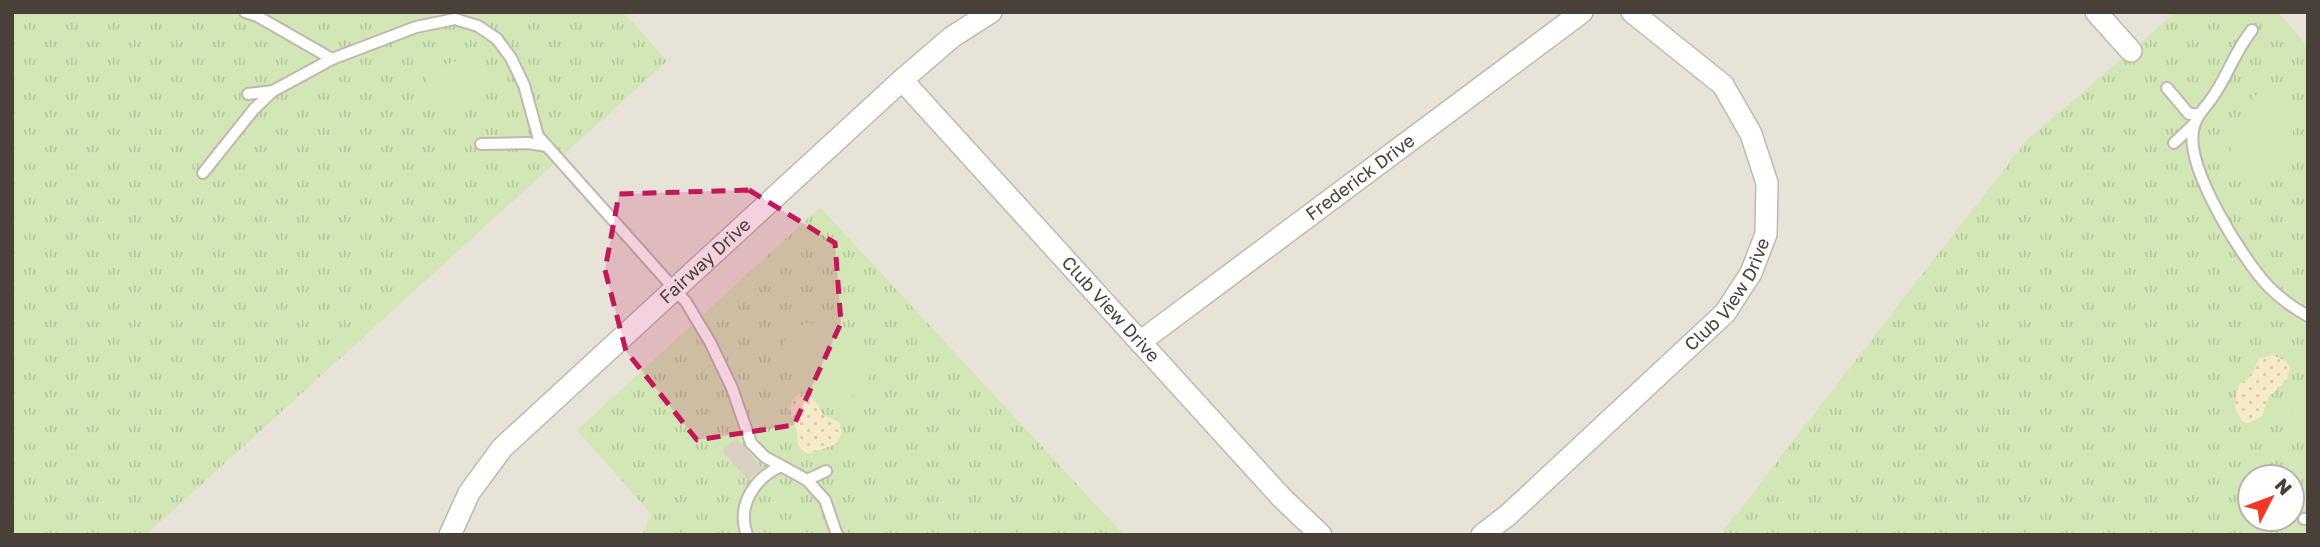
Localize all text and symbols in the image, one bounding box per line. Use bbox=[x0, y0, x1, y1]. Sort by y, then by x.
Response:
street label: Frederick Drive bbox=[1301, 129, 1419, 225]
street label: Fairway Drive bbox=[654, 213, 755, 308]
street label: Club View Drive bbox=[1680, 234, 1774, 355]
street label: Club View Drive bbox=[1058, 251, 1165, 366]
north arrow bbox=[2236, 463, 2306, 533]
text: N bbox=[2271, 473, 2297, 499]

